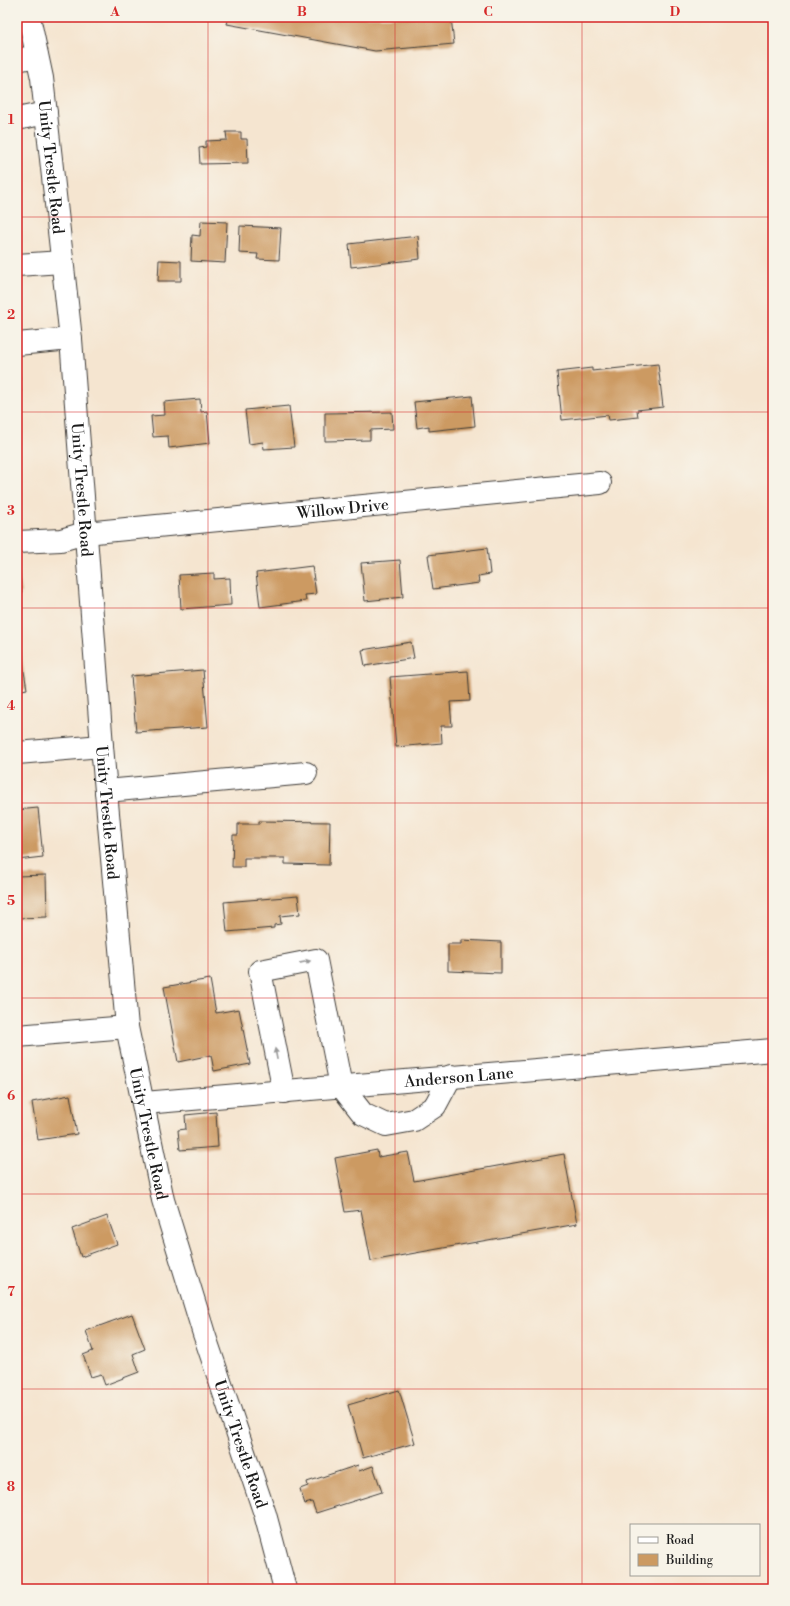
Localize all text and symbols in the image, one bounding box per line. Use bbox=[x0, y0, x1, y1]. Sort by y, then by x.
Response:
text: A bbox=[109, 4, 120, 20]
text: B bbox=[297, 4, 307, 20]
text: C bbox=[483, 4, 493, 20]
text: D bbox=[670, 4, 680, 20]
street label: Unity Trestle Road bbox=[34, 99, 68, 235]
text: 1 bbox=[8, 112, 15, 128]
text: 2 bbox=[7, 307, 15, 323]
street label: Unity Trestle Road bbox=[66, 422, 97, 558]
street label: Willow Drive bbox=[295, 495, 390, 523]
text: 3 bbox=[7, 503, 15, 519]
text: 4 bbox=[7, 698, 16, 714]
street label: Unity Trestle Road bbox=[91, 745, 123, 881]
text: 5 bbox=[7, 893, 15, 909]
one-way arrow bbox=[299, 959, 311, 965]
one-way arrow bbox=[273, 1047, 279, 1060]
street label: Anderson Lane bbox=[402, 1063, 515, 1092]
street label: Unity Trestle Road bbox=[125, 1066, 172, 1202]
text: 6 bbox=[7, 1088, 15, 1104]
text: 7 bbox=[7, 1284, 15, 1300]
street label: Unity Trestle Road bbox=[209, 1377, 271, 1511]
text: 8 bbox=[7, 1479, 15, 1495]
legend bbox=[630, 1524, 760, 1576]
text: Road bbox=[666, 1533, 694, 1548]
text: Building bbox=[665, 1553, 714, 1568]

